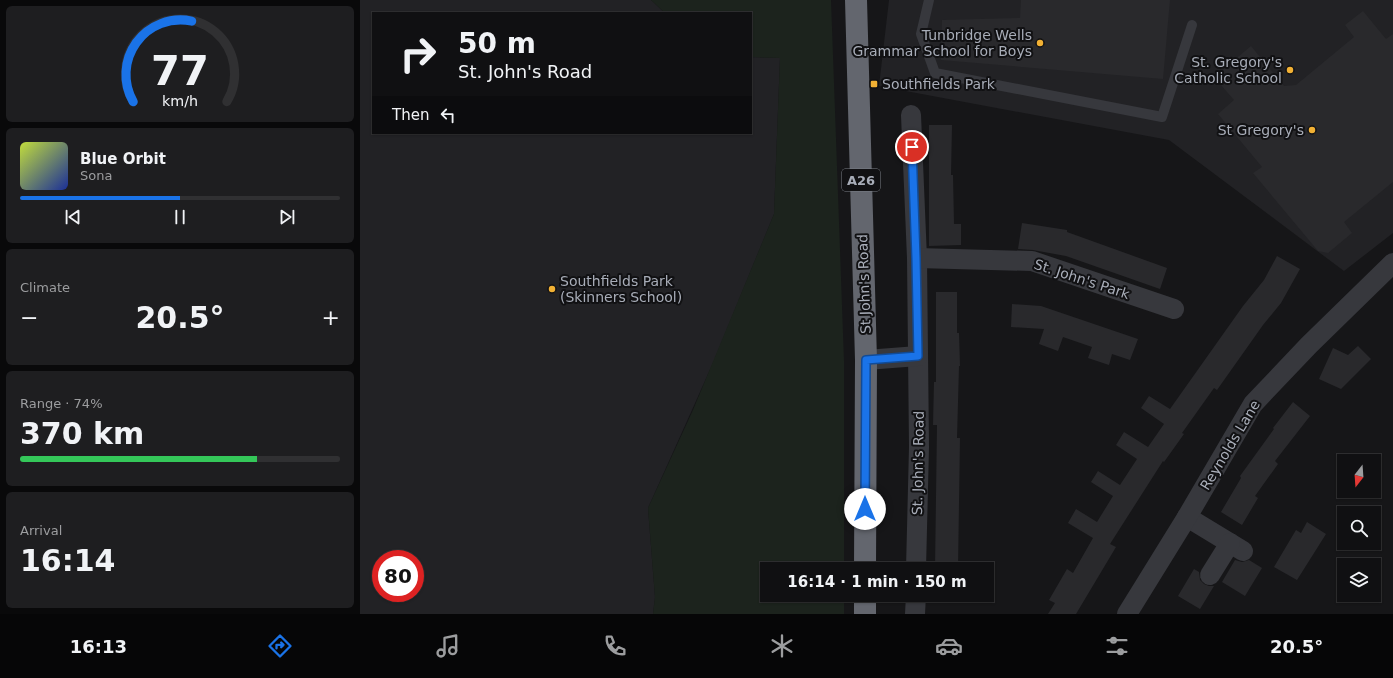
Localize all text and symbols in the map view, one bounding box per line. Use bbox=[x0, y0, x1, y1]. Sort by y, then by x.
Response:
text: 50 m bbox=[458, 27, 536, 60]
place label: Tunbridge Wells Grammar School for Boys bbox=[852, 27, 1032, 59]
icon: right bbox=[392, 28, 444, 80]
marker: Tunbridge Wells Grammar School for Boys bbox=[1035, 38, 1045, 48]
text: 77 bbox=[151, 46, 209, 95]
place label: St. Gregory's Catholic School bbox=[1174, 54, 1282, 86]
text: St. John's Road bbox=[458, 61, 592, 82]
marker: St. Gregory's Catholic School bbox=[1285, 65, 1295, 75]
place label: Southfields Park bbox=[882, 76, 996, 92]
marker: Southfields Park bbox=[869, 79, 879, 89]
text: km/h bbox=[162, 92, 198, 108]
icon: left bbox=[437, 104, 459, 126]
text: Then bbox=[392, 106, 429, 124]
place label: St Gregory's bbox=[1218, 122, 1304, 138]
marker: St Gregory's bbox=[1307, 125, 1317, 135]
pin bbox=[895, 130, 929, 164]
icon: arrive bbox=[901, 136, 923, 158]
text: Blue Orbit bbox=[80, 150, 166, 168]
text: Sona bbox=[80, 168, 112, 183]
road number: A26 bbox=[842, 169, 880, 191]
icon: previous bbox=[62, 206, 84, 228]
icon: pause bbox=[169, 206, 191, 228]
icon: next bbox=[276, 206, 298, 228]
street label: St John's Road bbox=[854, 234, 874, 334]
street label: St. John's Park bbox=[1032, 256, 1133, 302]
place label: Southfields Park (Skinners School) bbox=[560, 273, 682, 305]
text: Climate bbox=[20, 280, 70, 295]
marker: Southfields Park (Skinners School) bbox=[547, 284, 557, 294]
text: 20.5° bbox=[135, 300, 225, 335]
text: − bbox=[20, 305, 38, 330]
text: + bbox=[322, 305, 340, 330]
text: Range · 74% bbox=[20, 396, 103, 411]
street label: Reynolds Lane bbox=[1197, 397, 1263, 493]
street label: St. John's Road bbox=[909, 411, 927, 515]
text: 370 km bbox=[20, 416, 144, 451]
north arrow bbox=[1337, 454, 1381, 498]
map controls bbox=[1337, 454, 1381, 602]
position arrow bbox=[844, 488, 886, 530]
button: search bbox=[1337, 506, 1381, 550]
text: Arrival bbox=[20, 523, 62, 538]
text: 16:14 bbox=[20, 543, 116, 578]
speed limit sign: 80 bbox=[372, 550, 424, 602]
button: layers bbox=[1337, 558, 1381, 602]
text: 16:14 · 1 min · 150 m bbox=[787, 573, 967, 591]
icon: directions bbox=[266, 632, 294, 660]
icon: music bbox=[434, 632, 462, 660]
icon: phone bbox=[601, 632, 629, 660]
icon: climate bbox=[768, 632, 796, 660]
icon: car bbox=[935, 632, 963, 660]
icon: filters bbox=[1103, 632, 1131, 660]
text: 16:13 bbox=[70, 636, 127, 657]
text: 20.5° bbox=[1270, 636, 1323, 657]

